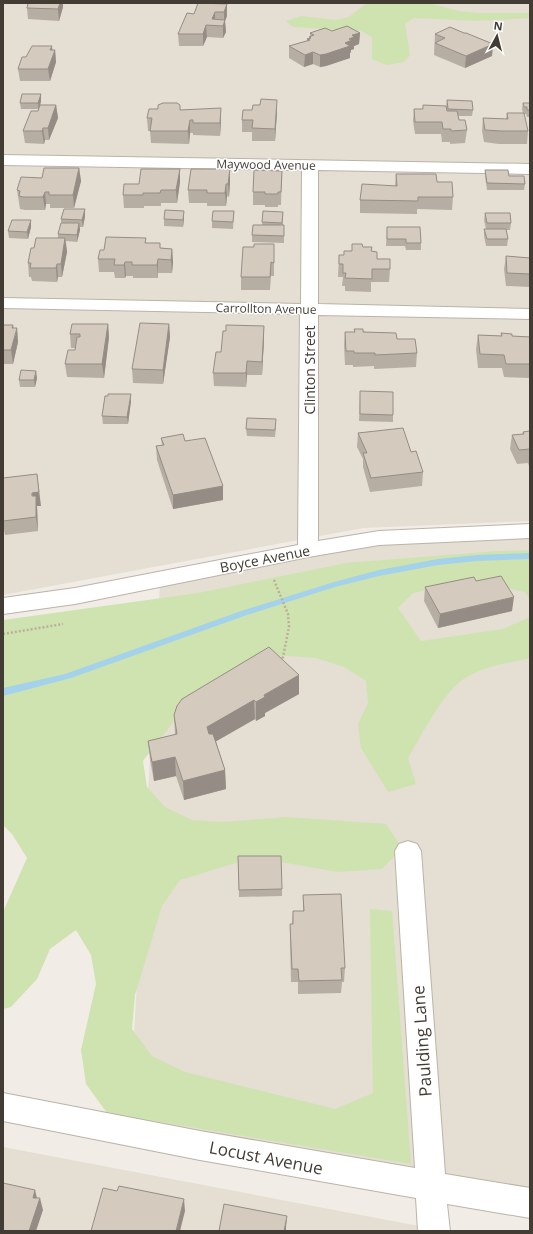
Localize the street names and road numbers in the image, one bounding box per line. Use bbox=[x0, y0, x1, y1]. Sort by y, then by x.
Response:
street label: Maywood Avenue bbox=[216, 155, 316, 174]
street label: Carrollton Avenue bbox=[215, 299, 317, 318]
street label: Clinton Street bbox=[300, 325, 319, 415]
street label: Boyce Avenue bbox=[218, 540, 312, 577]
street label: Paulding Lane bbox=[406, 985, 437, 1097]
street label: Locust Avenue bbox=[207, 1135, 325, 1180]

